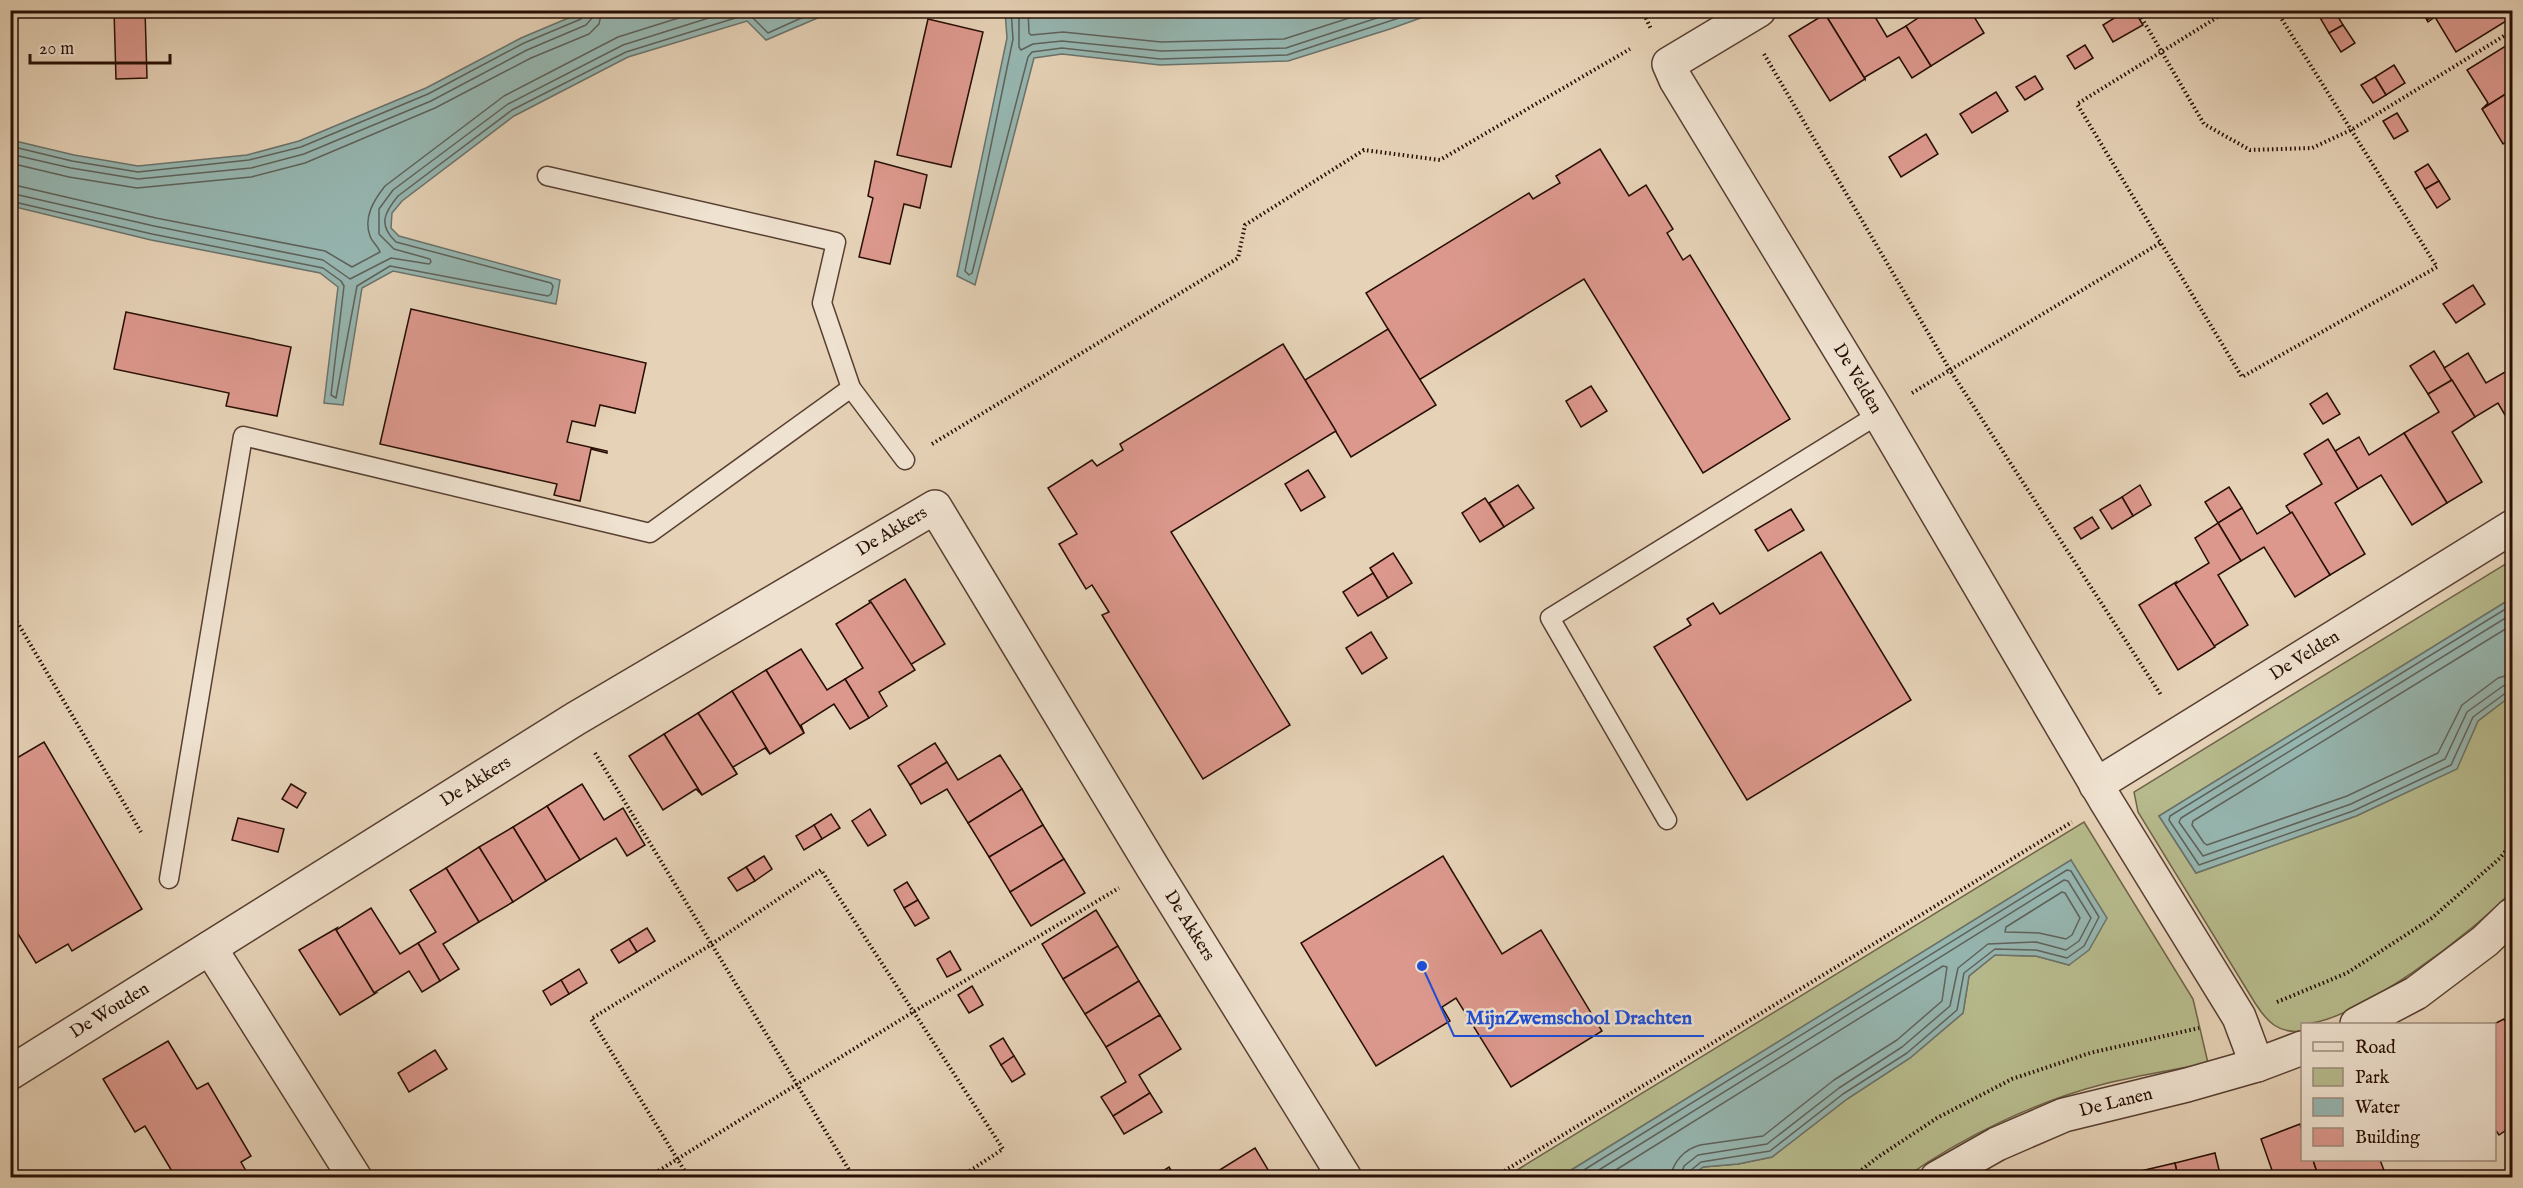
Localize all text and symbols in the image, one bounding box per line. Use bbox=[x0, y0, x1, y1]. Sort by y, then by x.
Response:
scale bar bbox=[30, 27, 170, 65]
text: 20 m bbox=[39, 38, 74, 61]
street label: De Velden bbox=[1827, 340, 1887, 419]
street label: De Akkers bbox=[852, 502, 932, 562]
street label: De Velden bbox=[2266, 625, 2345, 686]
street label: De Akkers bbox=[436, 751, 516, 813]
street label: De Akkers bbox=[1158, 886, 1220, 966]
street label: De Wouden bbox=[66, 977, 154, 1044]
callout: MijnZwemschool Drachten bbox=[1454, 998, 1704, 1036]
text: MijnZwemschool Drachten bbox=[1466, 1006, 1692, 1031]
legend bbox=[2301, 1023, 2496, 1161]
text: Road bbox=[2355, 1037, 2396, 1060]
text: Park bbox=[2355, 1067, 2390, 1090]
street label: De Lanen bbox=[2077, 1083, 2155, 1123]
text: Water bbox=[2355, 1097, 2400, 1120]
text: Building bbox=[2355, 1127, 2420, 1150]

